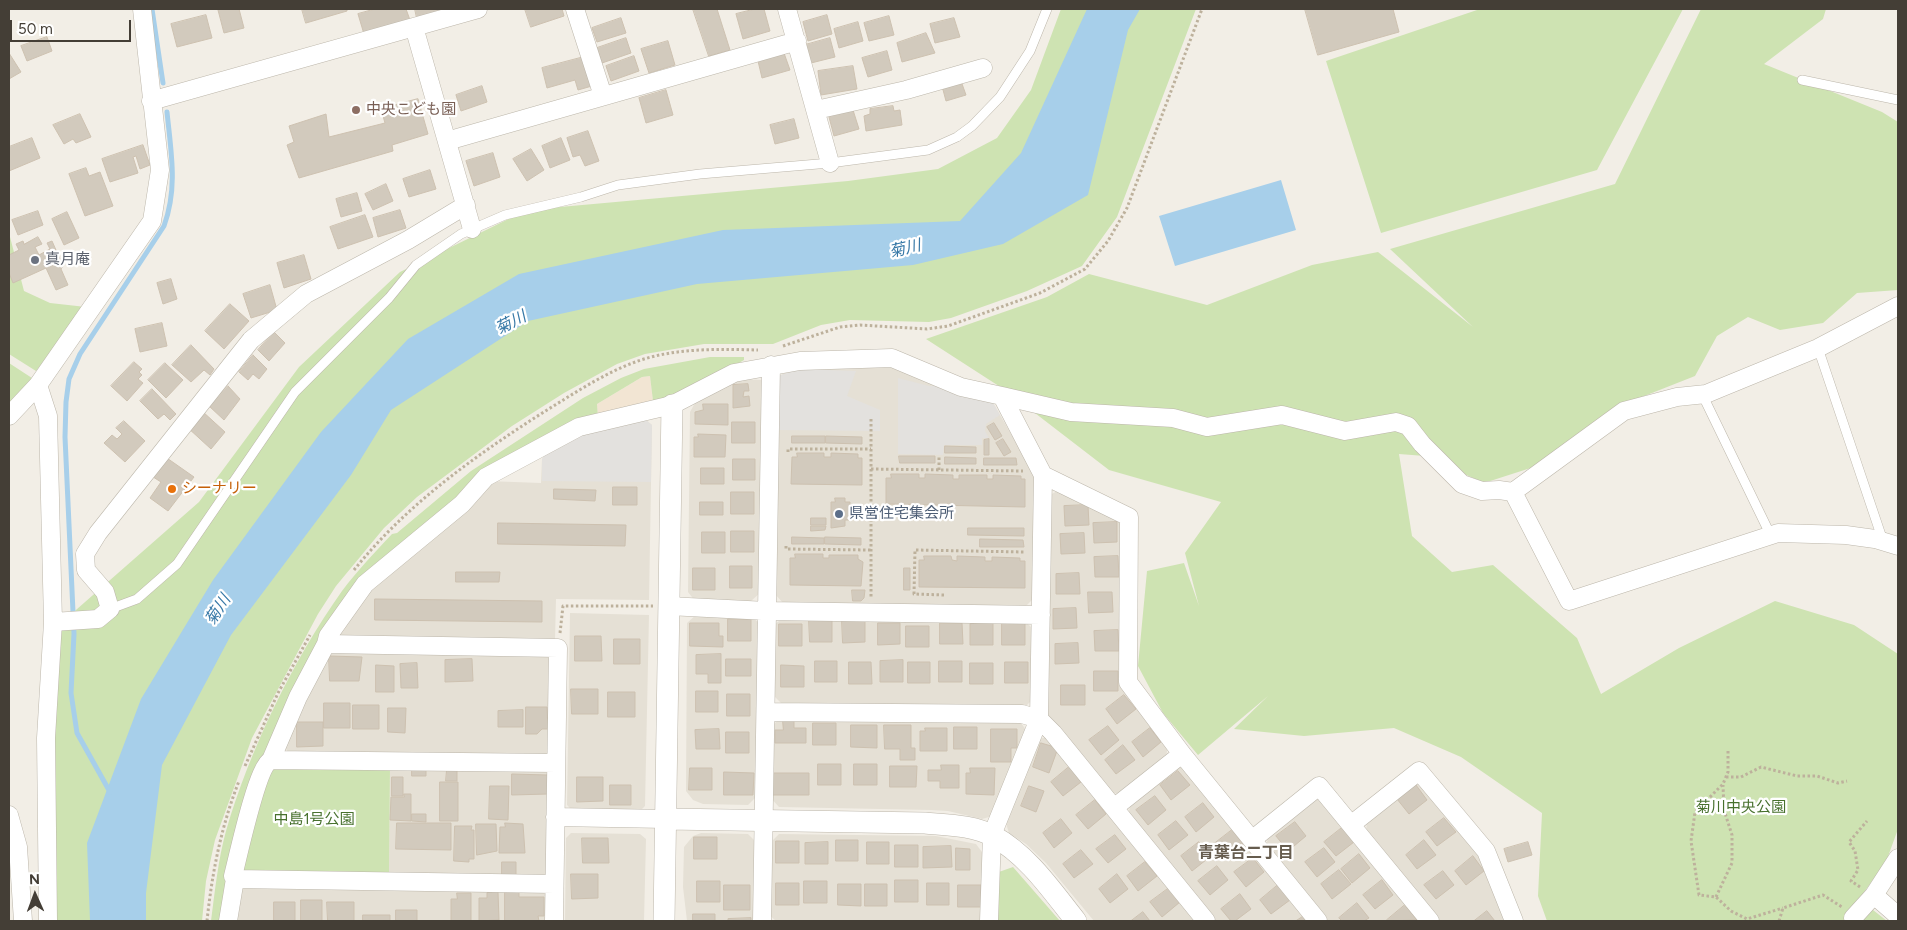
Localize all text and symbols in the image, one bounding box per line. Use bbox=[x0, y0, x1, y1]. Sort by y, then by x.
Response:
scale bar bbox=[12, 10, 134, 42]
text: 50 m bbox=[18, 20, 53, 38]
place label: 中央こども園 bbox=[366, 101, 456, 119]
marker: 中央こども園 bbox=[350, 104, 362, 116]
water label: 菊川 bbox=[887, 236, 923, 262]
place label: 真月庵 bbox=[45, 251, 90, 269]
marker: 真月庵 bbox=[29, 254, 41, 266]
water label: 菊川 bbox=[492, 307, 530, 339]
place label: シーナリー bbox=[182, 480, 257, 498]
marker: シーナリー bbox=[166, 483, 178, 495]
place label: 県営住宅集会所 bbox=[849, 505, 954, 523]
marker: 県営住宅集会所 bbox=[833, 508, 845, 520]
water label: 菊川 bbox=[201, 591, 235, 629]
park label: 菊川中央公園 bbox=[1696, 799, 1786, 817]
park label: 中島1号公園 bbox=[273, 811, 355, 829]
district label: 青葉台二丁目 bbox=[1198, 843, 1294, 863]
north arrow bbox=[10, 870, 60, 920]
text: N bbox=[29, 871, 40, 888]

